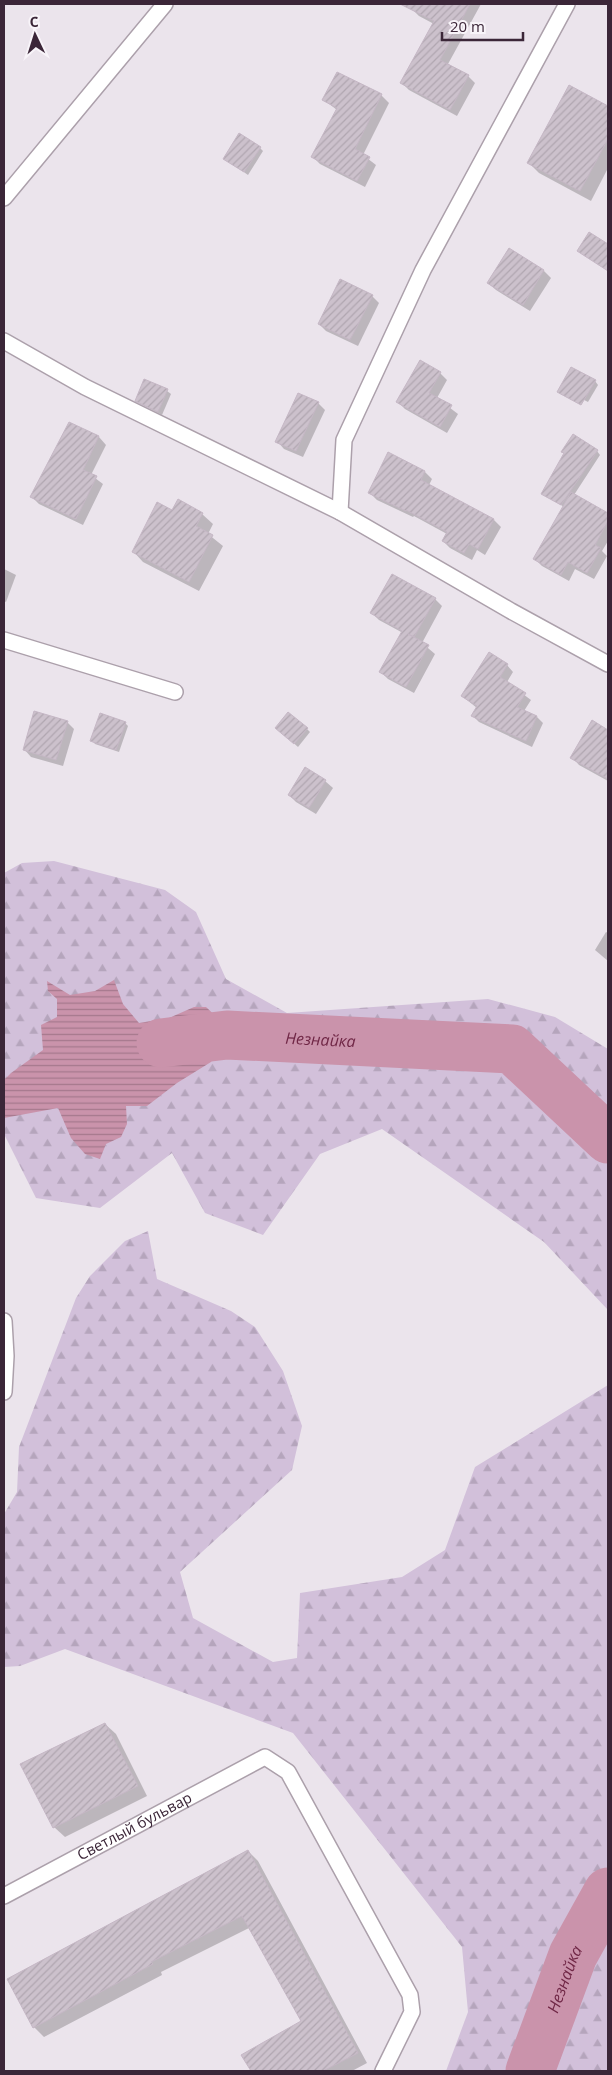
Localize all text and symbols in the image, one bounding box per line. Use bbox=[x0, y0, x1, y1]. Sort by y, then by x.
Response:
north arrow bbox=[10, 10, 60, 60]
scale bar bbox=[442, 10, 523, 42]
text: С bbox=[29, 12, 39, 31]
text: 20 m bbox=[450, 16, 485, 36]
water label: Незнайка bbox=[285, 1027, 356, 1052]
street label: Светлый бульвар bbox=[73, 1787, 195, 1864]
water label: Незнайка bbox=[542, 1941, 587, 2016]

